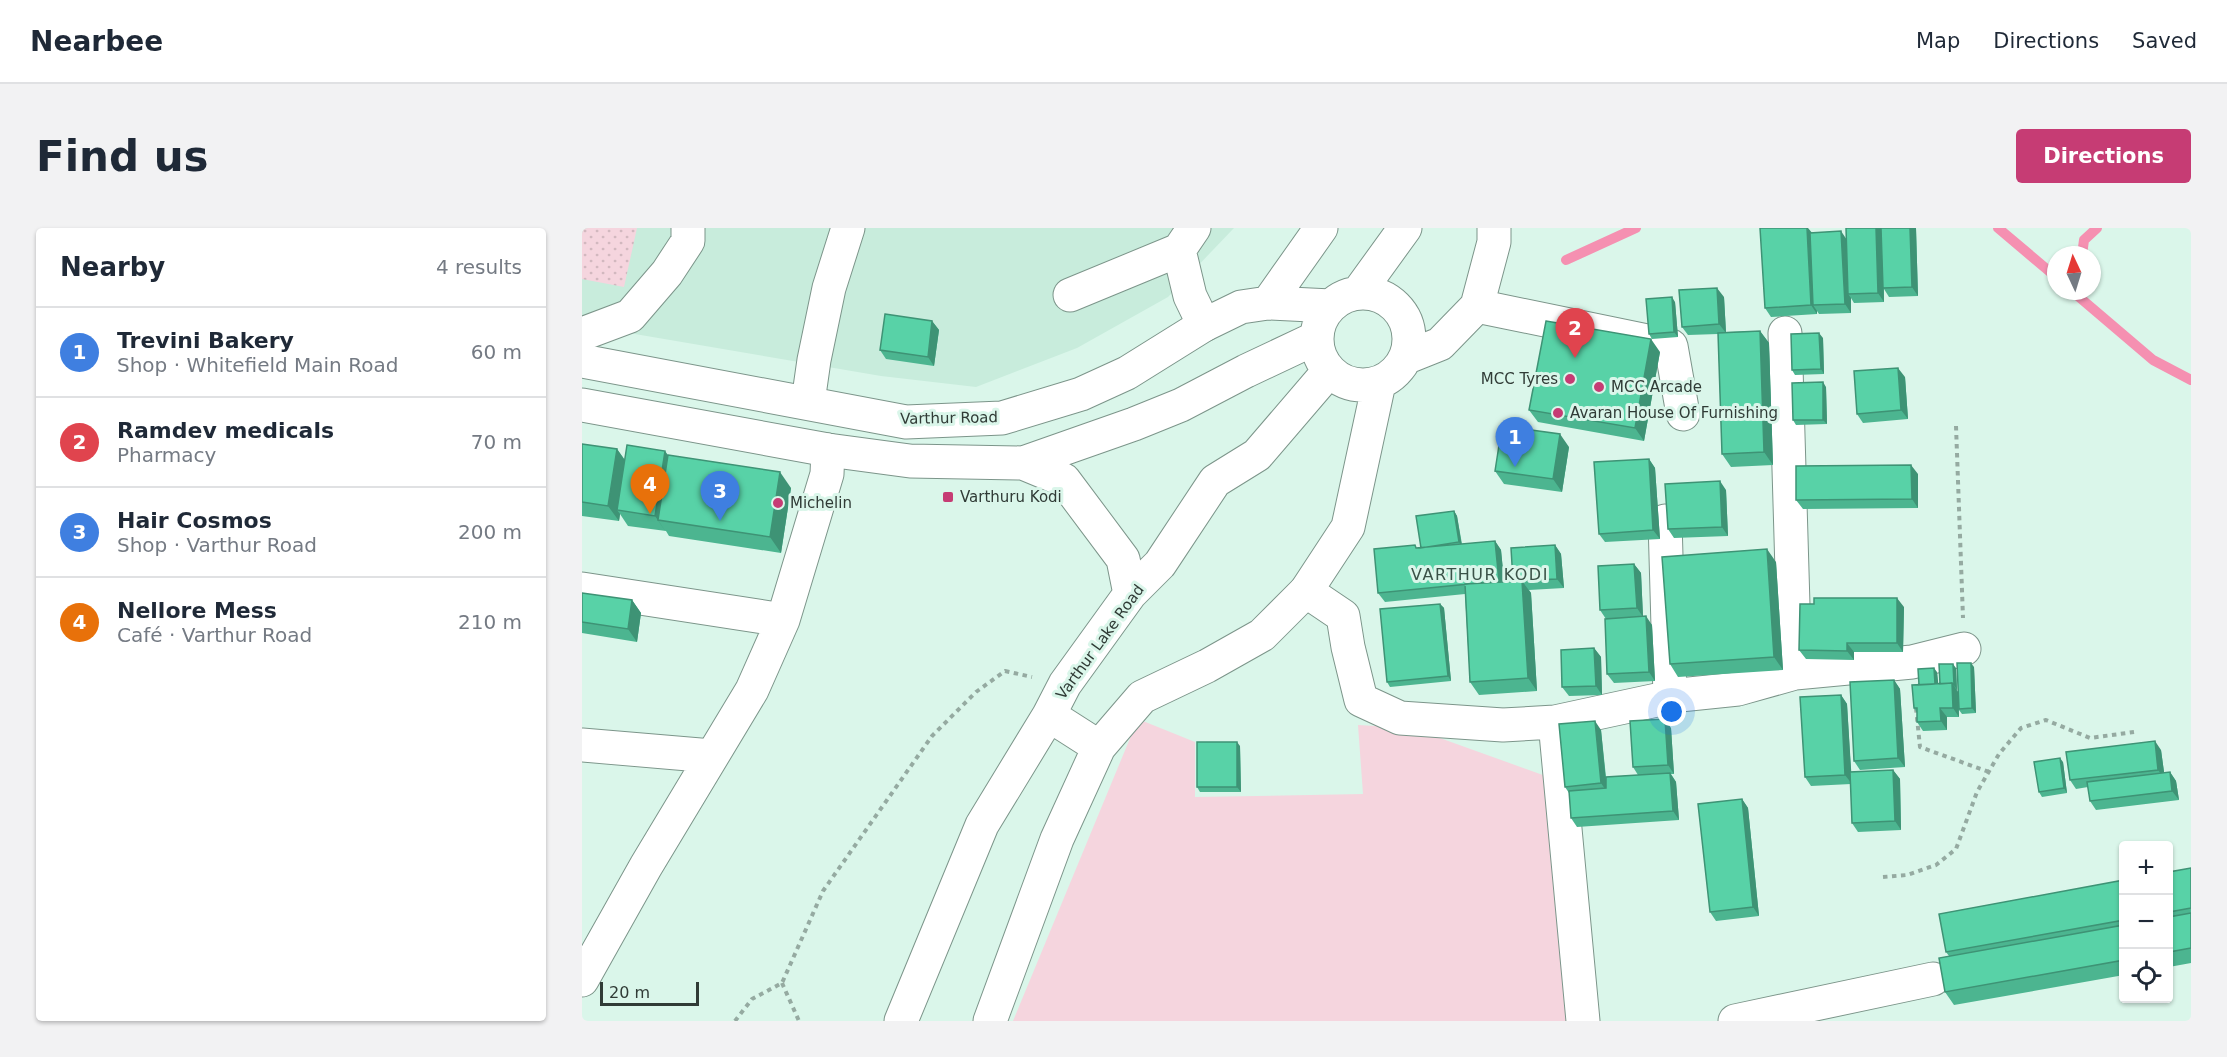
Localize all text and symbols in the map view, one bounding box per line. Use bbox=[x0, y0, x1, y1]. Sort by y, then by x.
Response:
text: Nearbee bbox=[30, 25, 163, 58]
text: Map bbox=[1916, 29, 1960, 53]
text: Directions bbox=[1993, 29, 2099, 53]
text: Saved bbox=[2132, 29, 2197, 53]
button: Directions bbox=[2016, 129, 2191, 183]
text: Find us bbox=[36, 132, 209, 181]
north arrow bbox=[2047, 246, 2101, 300]
text: Nearby bbox=[60, 252, 165, 282]
text: 4 results bbox=[436, 255, 522, 279]
pin: 2 bbox=[1556, 308, 1594, 358]
text: Trevini Bakery bbox=[117, 328, 294, 353]
text: 1 bbox=[73, 340, 86, 364]
text: 60 m bbox=[471, 340, 522, 364]
text: Shop · Whitefield Main Road bbox=[117, 353, 398, 377]
place label: MCC Tyres bbox=[1481, 370, 1558, 388]
marker: MCC Tyres bbox=[1563, 372, 1577, 386]
place label: MCC Arcade bbox=[1611, 378, 1702, 396]
marker: MCC Arcade bbox=[1592, 380, 1606, 394]
place label: Avaran House Of Furnishing bbox=[1570, 404, 1778, 422]
marker: Avaran House Of Furnishing bbox=[1551, 406, 1565, 420]
street label: Varthur Road bbox=[900, 408, 998, 428]
text: Ramdev medicals bbox=[117, 418, 334, 443]
pin: 1 bbox=[1496, 418, 1534, 467]
text: 2 bbox=[73, 430, 86, 454]
text: 70 m bbox=[471, 430, 522, 454]
text: Pharmacy bbox=[117, 443, 216, 467]
pin: 4 bbox=[630, 464, 670, 514]
pin: 3 bbox=[700, 472, 740, 521]
place label: Varthuru Kodi bbox=[960, 488, 1062, 506]
marker: Varthuru Kodi bbox=[941, 490, 955, 504]
place label: Michelin bbox=[790, 494, 852, 512]
marker: Michelin bbox=[771, 496, 785, 510]
text: Hair Cosmos bbox=[117, 508, 272, 533]
text: 3 bbox=[73, 520, 86, 544]
text: 200 m bbox=[458, 520, 522, 544]
text: Shop · Varthur Road bbox=[117, 533, 317, 557]
district label: VARTHUR KODI bbox=[1411, 565, 1549, 584]
street label: Varthur Lake Road bbox=[1052, 581, 1148, 703]
text: Nellore Mess bbox=[117, 598, 277, 623]
text: 4 bbox=[73, 610, 86, 634]
text: 210 m bbox=[458, 610, 522, 634]
text: Café · Varthur Road bbox=[117, 623, 312, 647]
your location bbox=[1657, 697, 1686, 726]
map controls bbox=[2119, 841, 2173, 1003]
button: + bbox=[2119, 841, 2173, 895]
button: − bbox=[2119, 895, 2173, 949]
button: locate bbox=[2119, 949, 2173, 1003]
scale bar bbox=[600, 979, 699, 1006]
text: 20 m bbox=[609, 983, 650, 1002]

